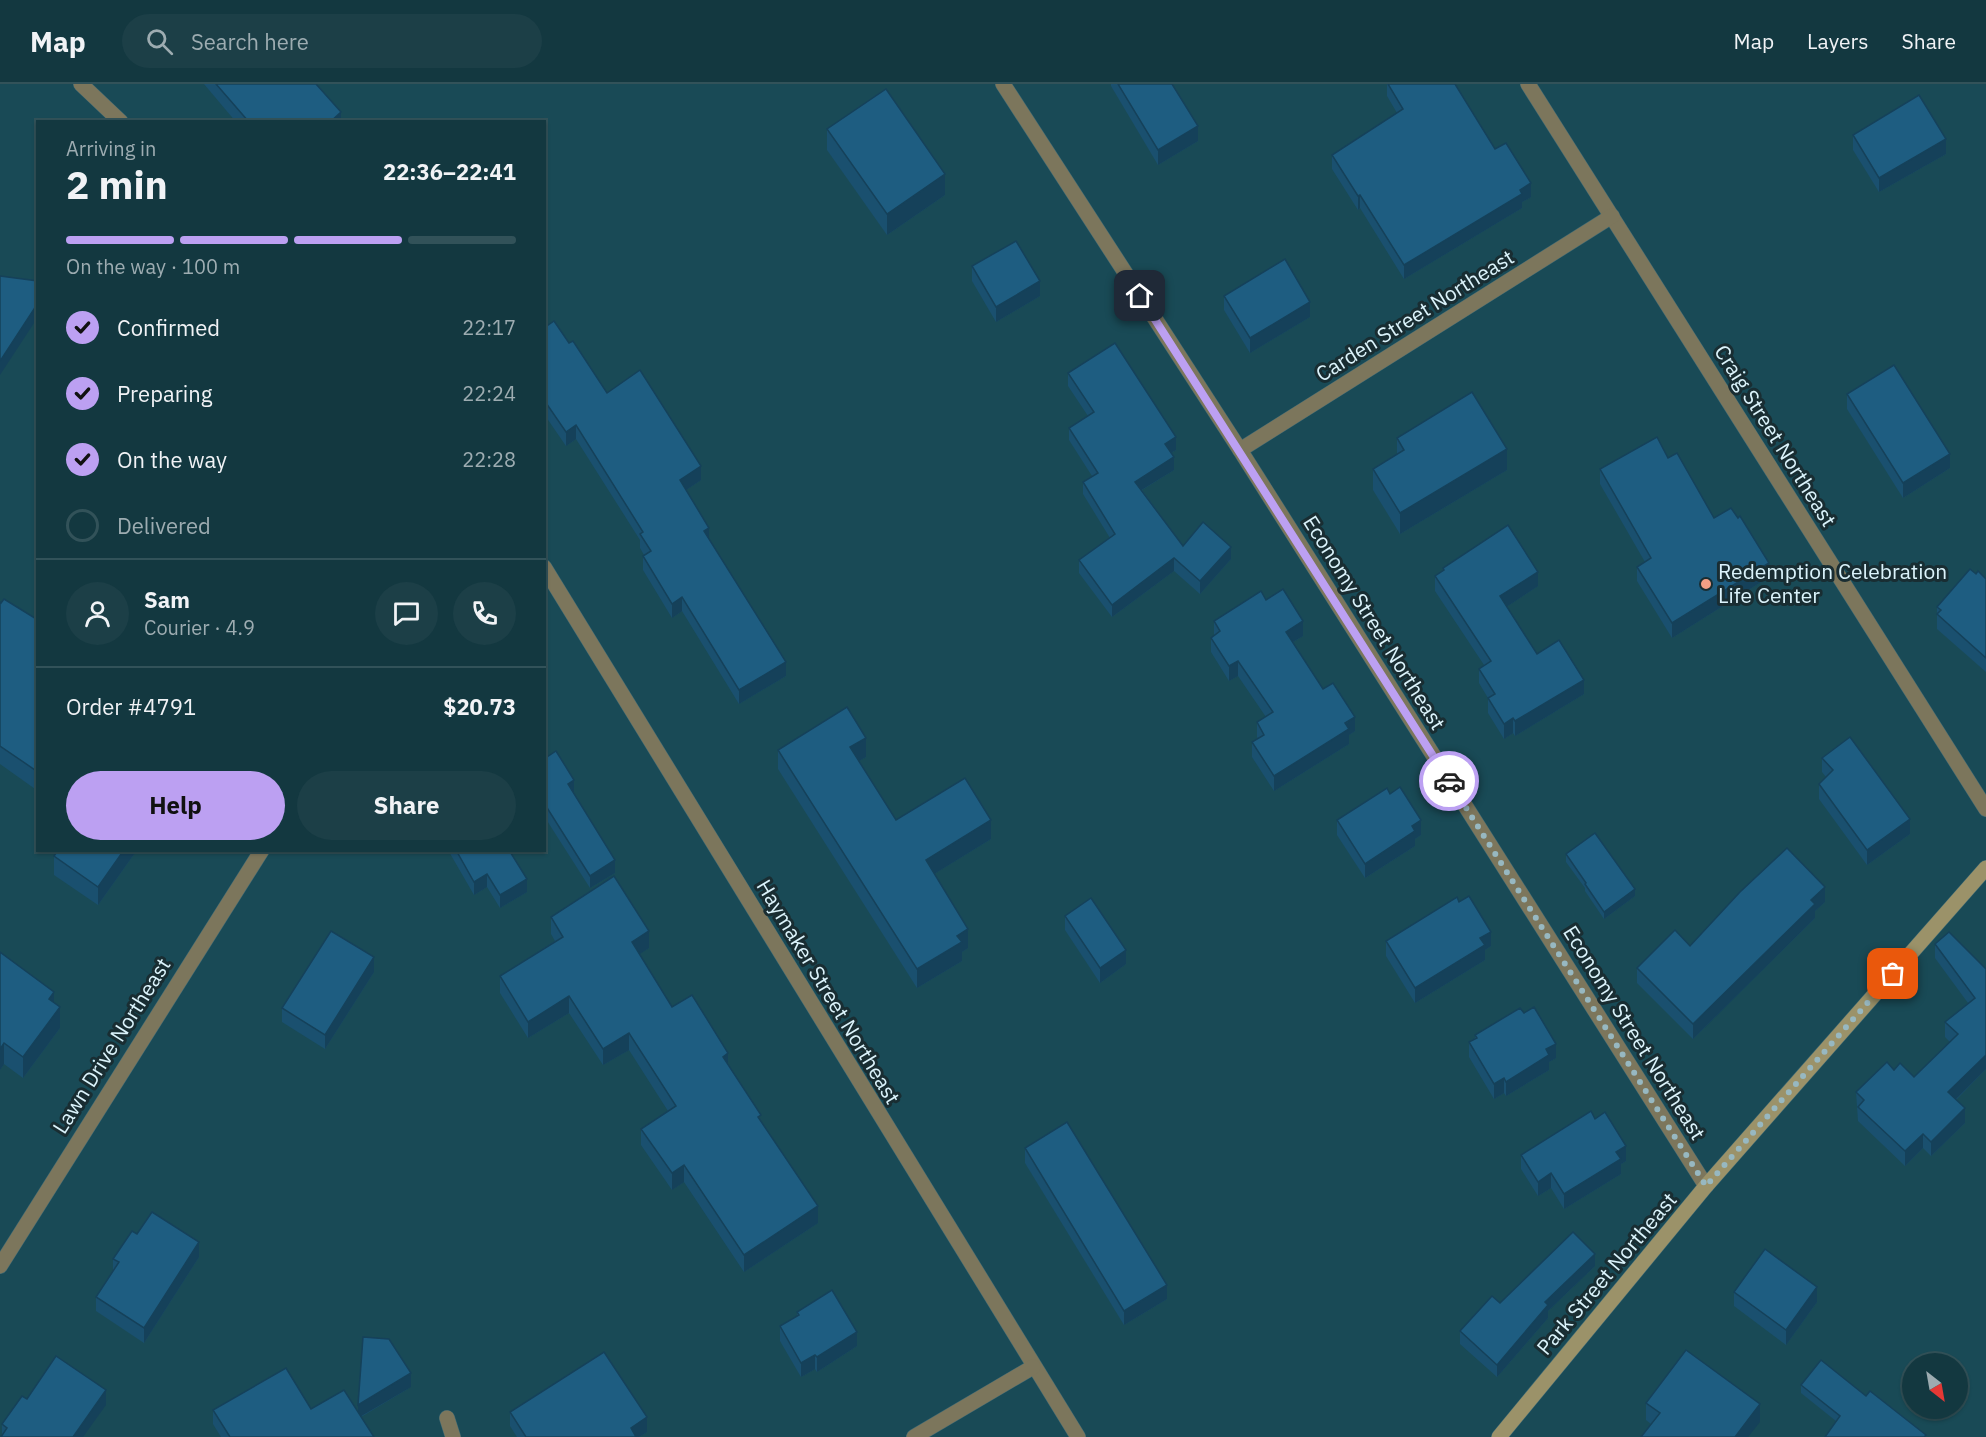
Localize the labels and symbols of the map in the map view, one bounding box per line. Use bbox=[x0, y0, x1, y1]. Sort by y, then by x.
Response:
street label: Carden Street Northeast bbox=[1310, 243, 1519, 388]
pin bbox=[1114, 270, 1165, 321]
street label: Craig Street Northeast bbox=[1708, 339, 1843, 532]
street label: Economy Street Northeast bbox=[1297, 510, 1452, 735]
place label: Redemption Celebration Life Center bbox=[1718, 557, 1947, 609]
marker: Redemption Celebration Life Center bbox=[1699, 577, 1713, 591]
courier bbox=[1419, 751, 1479, 811]
street label: Haymaker Street Northeast bbox=[751, 874, 907, 1109]
street label: Economy Street Northeast bbox=[1557, 920, 1712, 1145]
pin bbox=[1867, 948, 1918, 999]
street label: Lawn Drive Northeast bbox=[46, 952, 177, 1139]
street label: Park Street Northeast bbox=[1530, 1186, 1682, 1360]
north arrow bbox=[1902, 1353, 1968, 1419]

